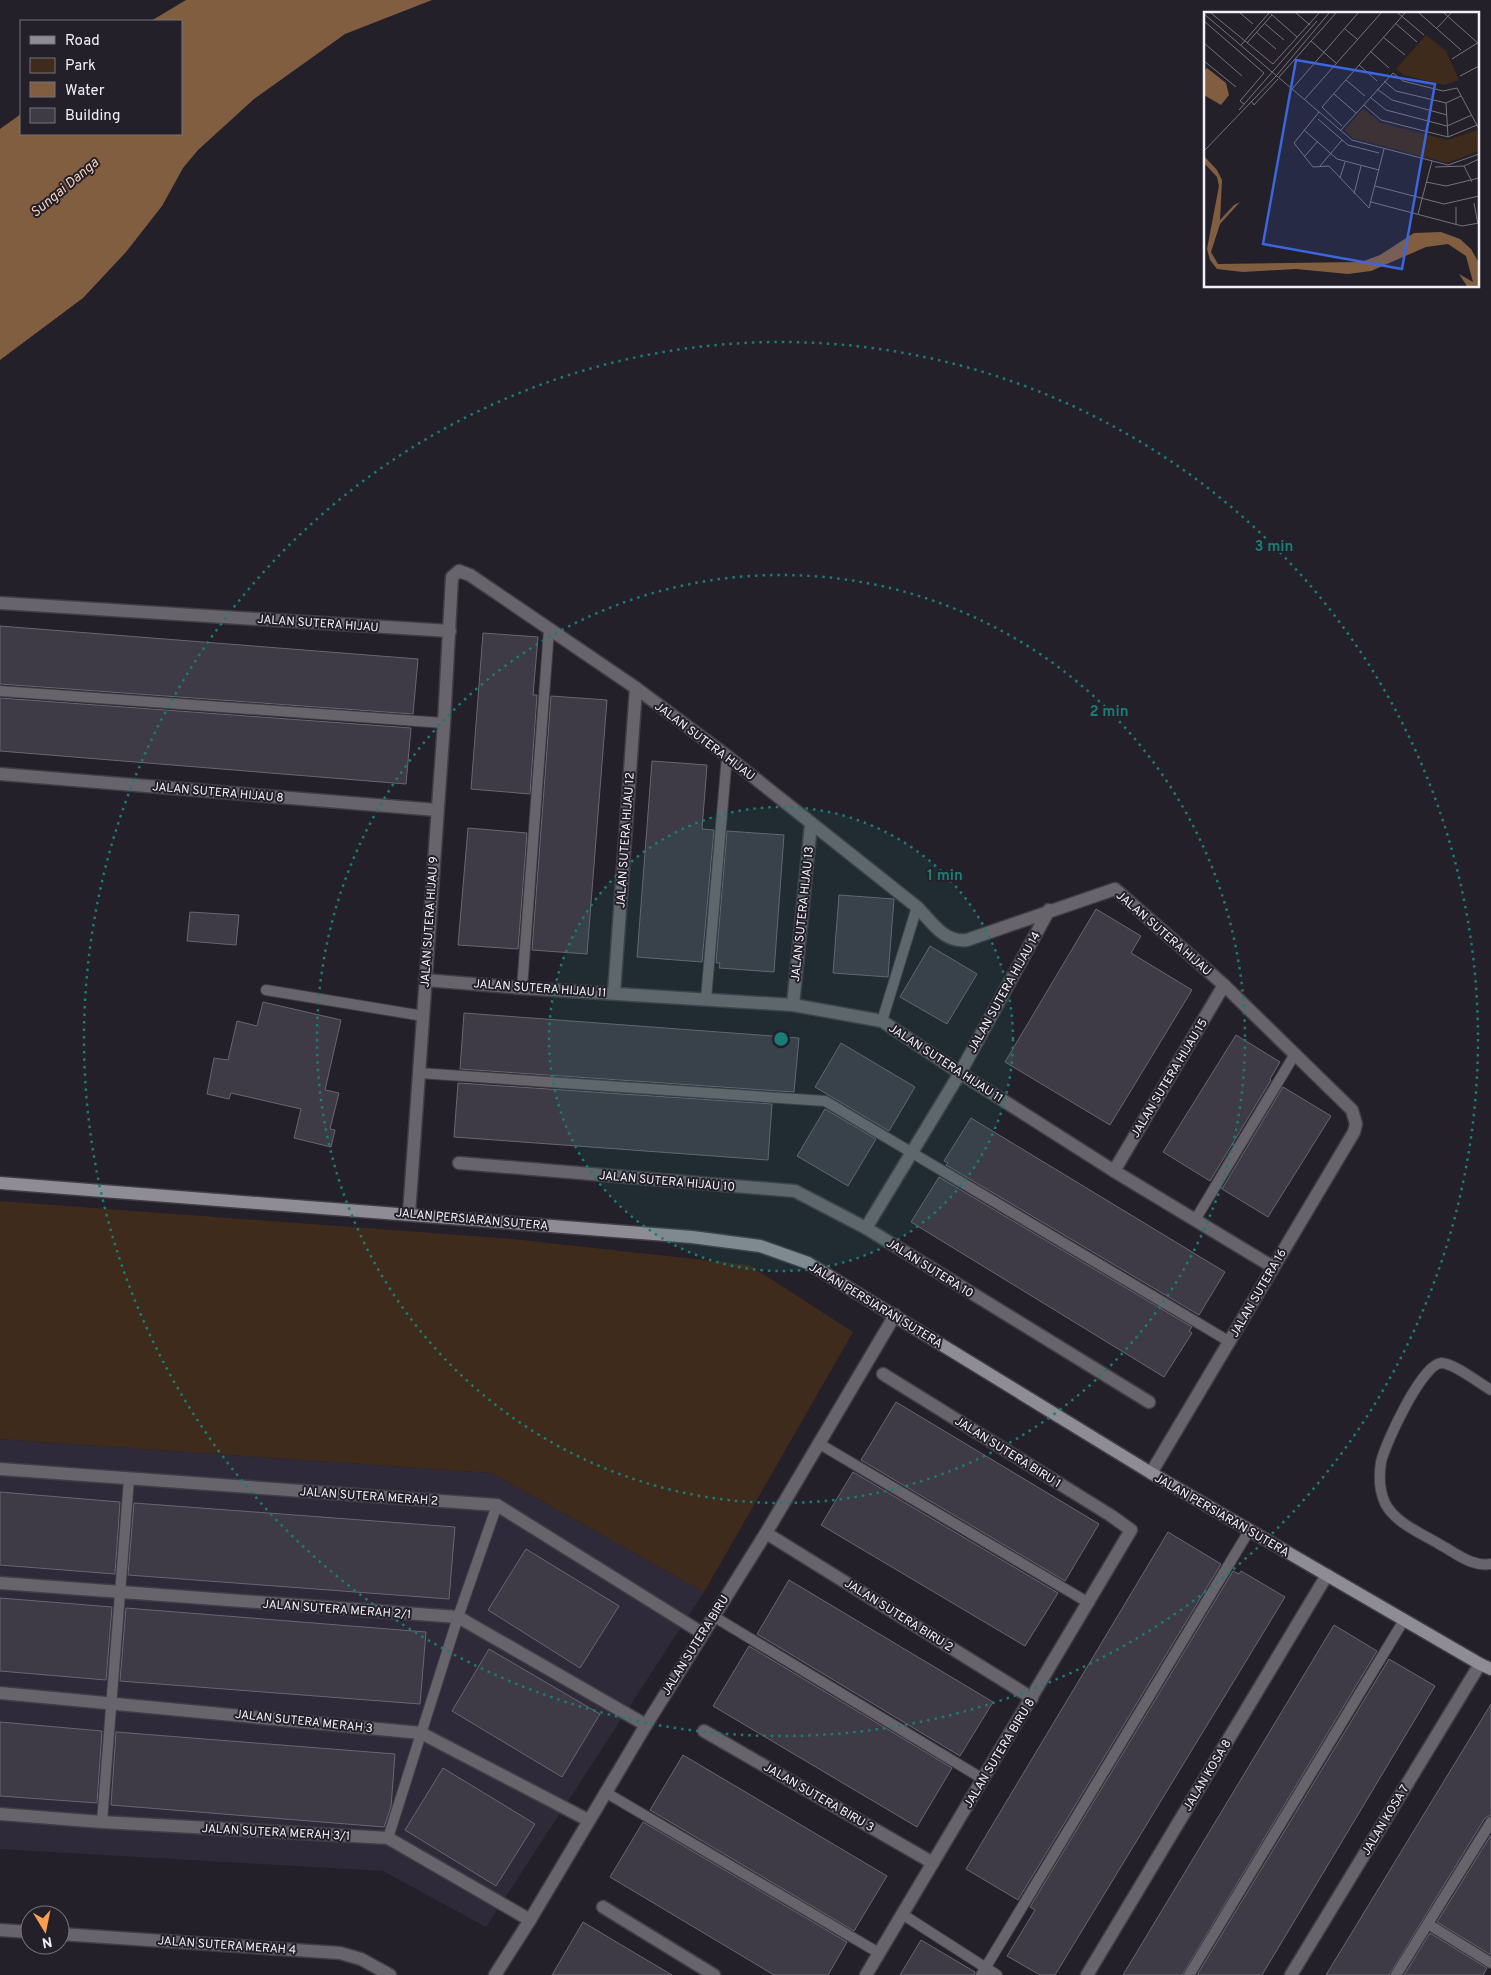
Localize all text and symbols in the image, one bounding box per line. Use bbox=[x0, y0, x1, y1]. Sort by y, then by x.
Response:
inset map bbox=[1204, 12, 1478, 288]
legend bbox=[20, 20, 182, 135]
text: Road bbox=[65, 32, 100, 51]
text: Park bbox=[65, 57, 96, 76]
text: Water bbox=[65, 82, 105, 101]
text: Building bbox=[65, 107, 120, 126]
water label: Sungai Danga bbox=[27, 154, 103, 222]
text: 3 min bbox=[1254, 538, 1294, 557]
street label: JALAN SUTERA HIJAU bbox=[257, 612, 379, 636]
street label: JALAN SUTERA HIJAU bbox=[651, 699, 758, 785]
text: 2 min bbox=[1089, 703, 1129, 722]
street label: JALAN SUTERA HIJAU 12 bbox=[613, 772, 639, 909]
street label: JALAN SUTERA HIJAU 8 bbox=[152, 779, 284, 807]
street label: JALAN SUTERA HIJAU 13 bbox=[788, 846, 818, 983]
street label: JALAN SUTERA HIJAU 9 bbox=[417, 856, 443, 988]
text: 1 min bbox=[927, 867, 963, 886]
street label: JALAN SUTERA HIJAU bbox=[1112, 888, 1214, 980]
street label: JALAN SUTERA HIJAU 14 bbox=[965, 929, 1045, 1056]
street label: JALAN SUTERA HIJAU 11 bbox=[473, 976, 607, 1002]
street label: JALAN SUTERA HIJAU 15 bbox=[1128, 1016, 1212, 1141]
street label: JALAN SUTERA HIJAU 11 bbox=[885, 1021, 1006, 1107]
centre of rings bbox=[772, 1030, 790, 1048]
street label: JALAN SUTERA HIJAU 10 bbox=[598, 1168, 736, 1196]
street label: JALAN PERSIARAN SUTERA bbox=[395, 1205, 549, 1235]
street label: JALAN SUTERA 10 bbox=[883, 1236, 976, 1302]
street label: JALAN SUTERA 16 bbox=[1227, 1246, 1291, 1341]
street label: JALAN PERSIARAN SUTERA bbox=[806, 1260, 945, 1352]
street label: JALAN SUTERA BIRU 1 bbox=[951, 1414, 1064, 1492]
street label: JALAN PERSIARAN SUTERA bbox=[1151, 1471, 1292, 1561]
street label: JALAN SUTERA MERAH 2 bbox=[299, 1484, 439, 1510]
street label: JALAN SUTERA BIRU 2 bbox=[841, 1576, 956, 1656]
street label: JALAN SUTERA BIRU bbox=[659, 1592, 733, 1699]
street label: JALAN SUTERA MERAH 2/1 bbox=[262, 1597, 412, 1623]
street label: JALAN SUTERA BIRU 8 bbox=[961, 1696, 1039, 1811]
street label: JALAN SUTERA MERAH 3 bbox=[234, 1707, 374, 1737]
street label: JALAN KOSA 8 bbox=[1180, 1737, 1236, 1814]
street label: JALAN SUTERA BIRU 3 bbox=[760, 1760, 877, 1836]
street label: JALAN KOSA 7 bbox=[1359, 1782, 1413, 1859]
street label: JALAN SUTERA MERAH 3/1 bbox=[201, 1821, 351, 1845]
north arrow bbox=[20, 1905, 70, 1955]
text: N bbox=[41, 1932, 53, 1951]
street label: JALAN SUTERA MERAH 4 bbox=[157, 1933, 297, 1959]

